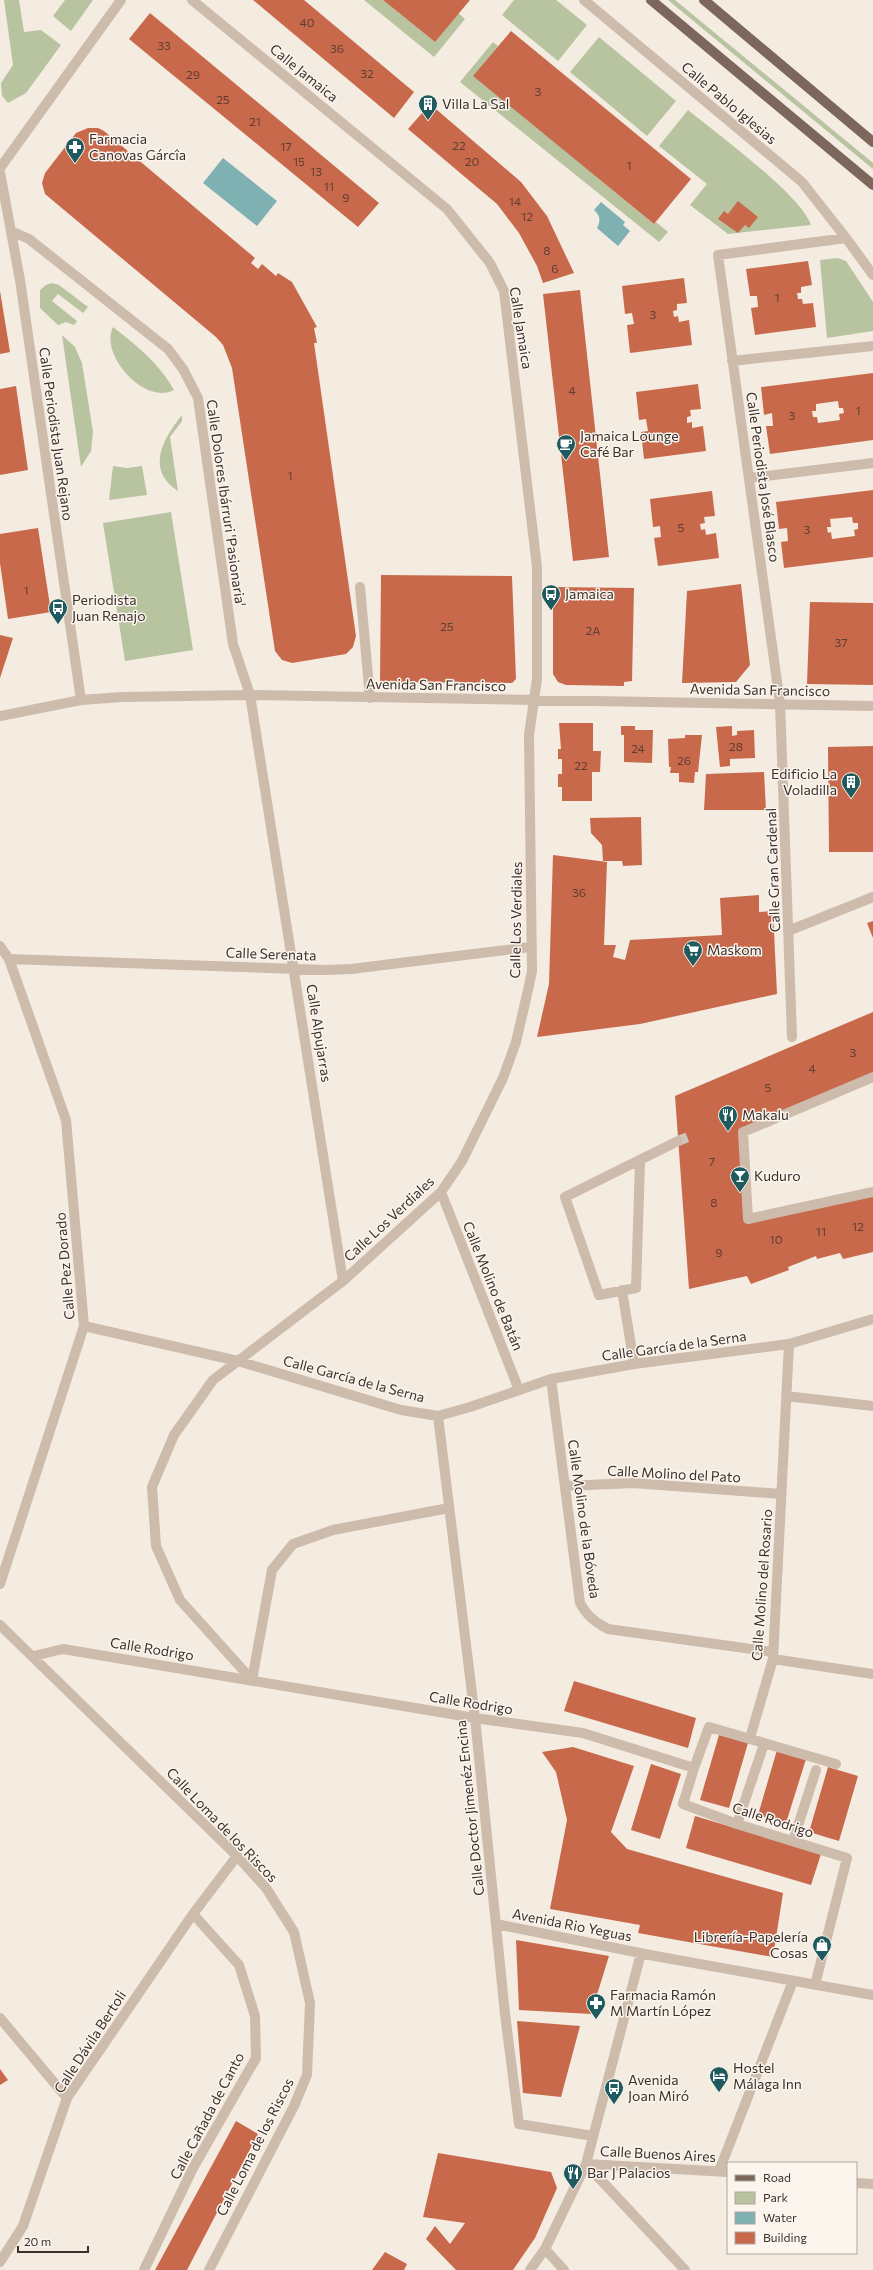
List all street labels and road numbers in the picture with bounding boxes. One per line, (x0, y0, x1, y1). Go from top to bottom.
street label: Calle Jamaica (267, 40, 342, 105)
street label: Calle Pablo Iglesias (678, 58, 780, 147)
street label: Calle Jamaica (507, 286, 536, 370)
street label: Calle Periodista Juan Rejano (36, 346, 77, 522)
street label: Calle Periodista José Blasco (743, 391, 784, 563)
street label: Calle Dolores Ibárruri 'Pasionaria' (204, 398, 249, 607)
street label: Avenida San Francisco (366, 675, 506, 694)
street label: Avenida San Francisco (690, 680, 830, 699)
street label: Calle Gran Cardenal (762, 808, 783, 933)
street label: Calle Los Verdiales (506, 861, 525, 979)
street label: Calle Serenata (225, 943, 317, 964)
street label: Calle Alpujarras (303, 983, 336, 1083)
street label: Calle Los Verdiales (340, 1172, 437, 1265)
street label: Calle Pez Dorado (51, 1212, 78, 1320)
street label: Calle Molino de Batán (460, 1219, 527, 1353)
street label: Calle García de la Serna (601, 1327, 747, 1364)
street label: Calle García de la Serna (282, 1351, 427, 1406)
street label: Calle Molino de la Bóveda (565, 1438, 604, 1600)
street label: Calle Molino del Pato (607, 1462, 741, 1485)
street label: Calle Molino del Rosario (748, 1508, 775, 1661)
street label: Calle Rodrigo (109, 1634, 195, 1664)
street label: Calle Rodrigo (428, 1688, 514, 1718)
street label: Calle Doctor Jimenéz Encina (452, 1719, 487, 1897)
street label: Calle Loma de los Riscos (163, 1764, 281, 1885)
street label: Calle Rodrigo (730, 1798, 816, 1841)
street label: Avenida Rio Yeguas (511, 1905, 633, 1944)
street label: Calle Dávila Bertoli (50, 1987, 129, 2096)
street label: Calle Cañada de Canto (166, 2049, 247, 2182)
street label: Calle Loma de los Riscos (212, 2075, 297, 2219)
street label: Calle Buenos Aires (600, 2142, 716, 2165)

